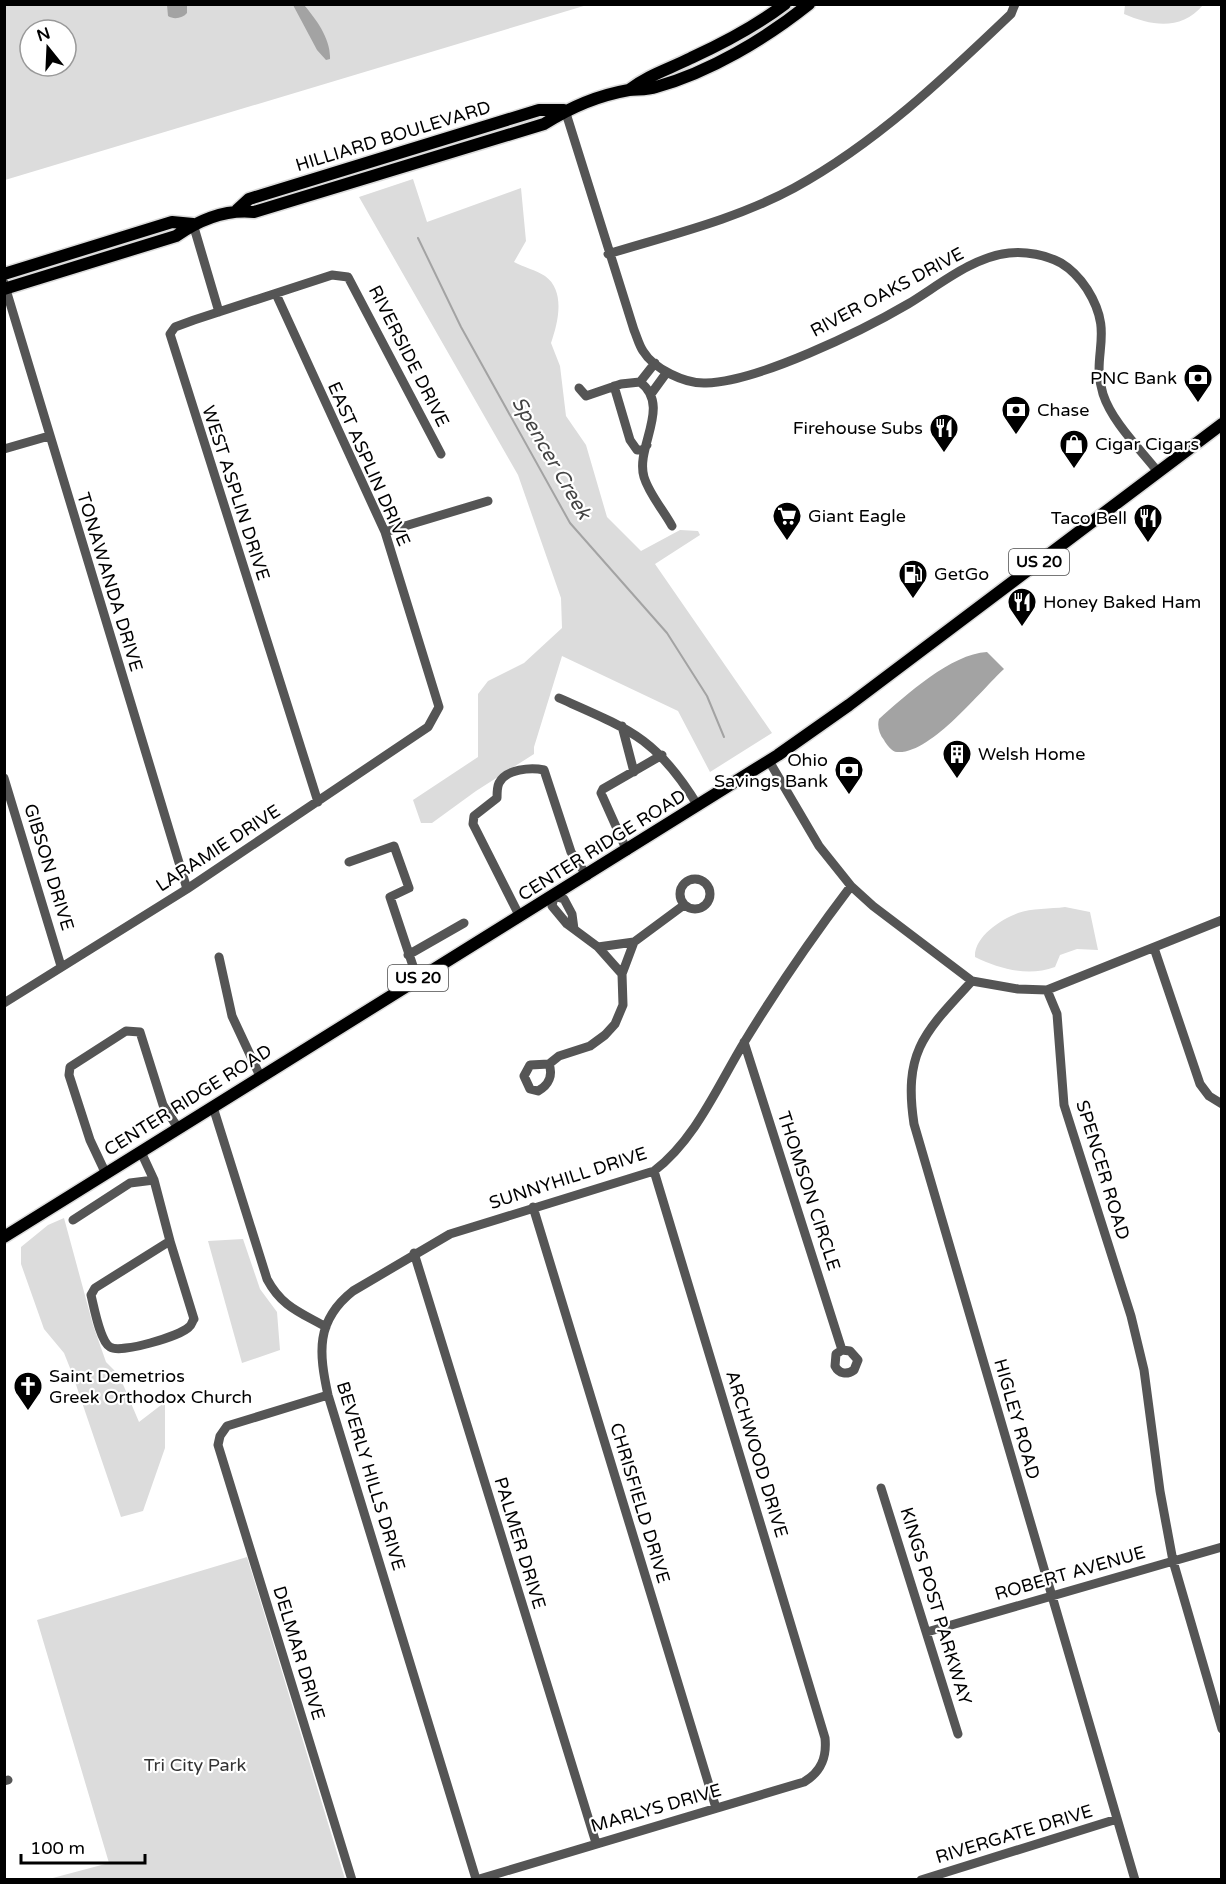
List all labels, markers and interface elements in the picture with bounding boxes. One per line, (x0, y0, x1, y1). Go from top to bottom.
north arrow (18, 18, 78, 78)
text: N (34, 23, 53, 46)
street label: HILLIARD BOULEVARD (293, 96, 493, 176)
street label: RIVER OAKS DRIVE (807, 242, 967, 342)
street label: RIVERSIDE DRIVE (364, 281, 454, 431)
bank icon: PNC Bank (1182, 362, 1214, 404)
place label: PNC Bank (1090, 367, 1177, 389)
street label: EAST ASPLIN DRIVE (323, 378, 415, 550)
water label: Spencer Creek (506, 392, 597, 525)
bank icon: Chase (1000, 394, 1032, 436)
place label: Chase (1037, 399, 1089, 421)
street label: WEST ASPLIN DRIVE (197, 403, 275, 583)
restaurant icon: Firehouse Subs (928, 412, 960, 454)
place label: Firehouse Subs (793, 417, 923, 439)
shop icon: Cigar Cigars (1058, 428, 1090, 470)
place label: Cigar Cigars (1095, 433, 1199, 455)
street label: TONAWANDA DRIVE (72, 490, 148, 674)
supermarket icon: Giant Eagle (771, 500, 803, 542)
restaurant icon: Taco Bell (1132, 502, 1164, 544)
place label: Giant Eagle (808, 505, 906, 527)
place label: Taco Bell (1051, 507, 1127, 529)
road number: US 20 (1009, 549, 1069, 575)
fuel station icon: GetGo (897, 558, 929, 600)
place label: GetGo (934, 563, 989, 585)
restaurant icon: Honey Baked Ham (1006, 586, 1038, 628)
place label: Honey Baked Ham (1043, 591, 1201, 613)
building icon: Welsh Home (941, 738, 973, 780)
place label: Welsh Home (978, 743, 1085, 765)
place label: Ohio Savings Bank (714, 749, 828, 792)
bank icon: Ohio Savings Bank (833, 754, 865, 796)
street label: CENTER RIDGE ROAD (514, 784, 690, 906)
street label: LARAMIE DRIVE (152, 800, 284, 896)
street label: GIBSON DRIVE (19, 801, 79, 933)
road number: US 20 (388, 965, 448, 991)
street label: CENTER RIDGE ROAD (100, 1039, 276, 1161)
street label: SPENCER ROAD (1071, 1098, 1135, 1242)
street label: THOMSON CIRCLE (773, 1109, 845, 1273)
street label: SUNNYHILL DRIVE (486, 1142, 650, 1214)
street label: HIGLEY ROAD (989, 1356, 1045, 1482)
place label: Saint Demetrios Greek Orthodox Church (49, 1365, 252, 1408)
street label: ARCHWOOD DRIVE (721, 1368, 793, 1540)
church icon: Saint Demetrios Greek Orthodox Church (12, 1370, 44, 1412)
street label: BEVERLY HILLS DRIVE (332, 1379, 410, 1573)
street label: CHRISFIELD DRIVE (605, 1420, 675, 1586)
street label: PALMER DRIVE (489, 1474, 551, 1612)
street label: KINGS POST PARKWAY (895, 1505, 977, 1708)
street label: ROBERT AVENUE (992, 1541, 1148, 1605)
street label: DELMAR DRIVE (268, 1583, 330, 1723)
park label: Tri City Park (144, 1754, 246, 1776)
street label: MARLYS DRIVE (588, 1779, 724, 1837)
street label: RIVERGATE DRIVE (933, 1800, 1095, 1868)
scale bar (21, 1827, 146, 1865)
text: 100 m (30, 1837, 85, 1859)

